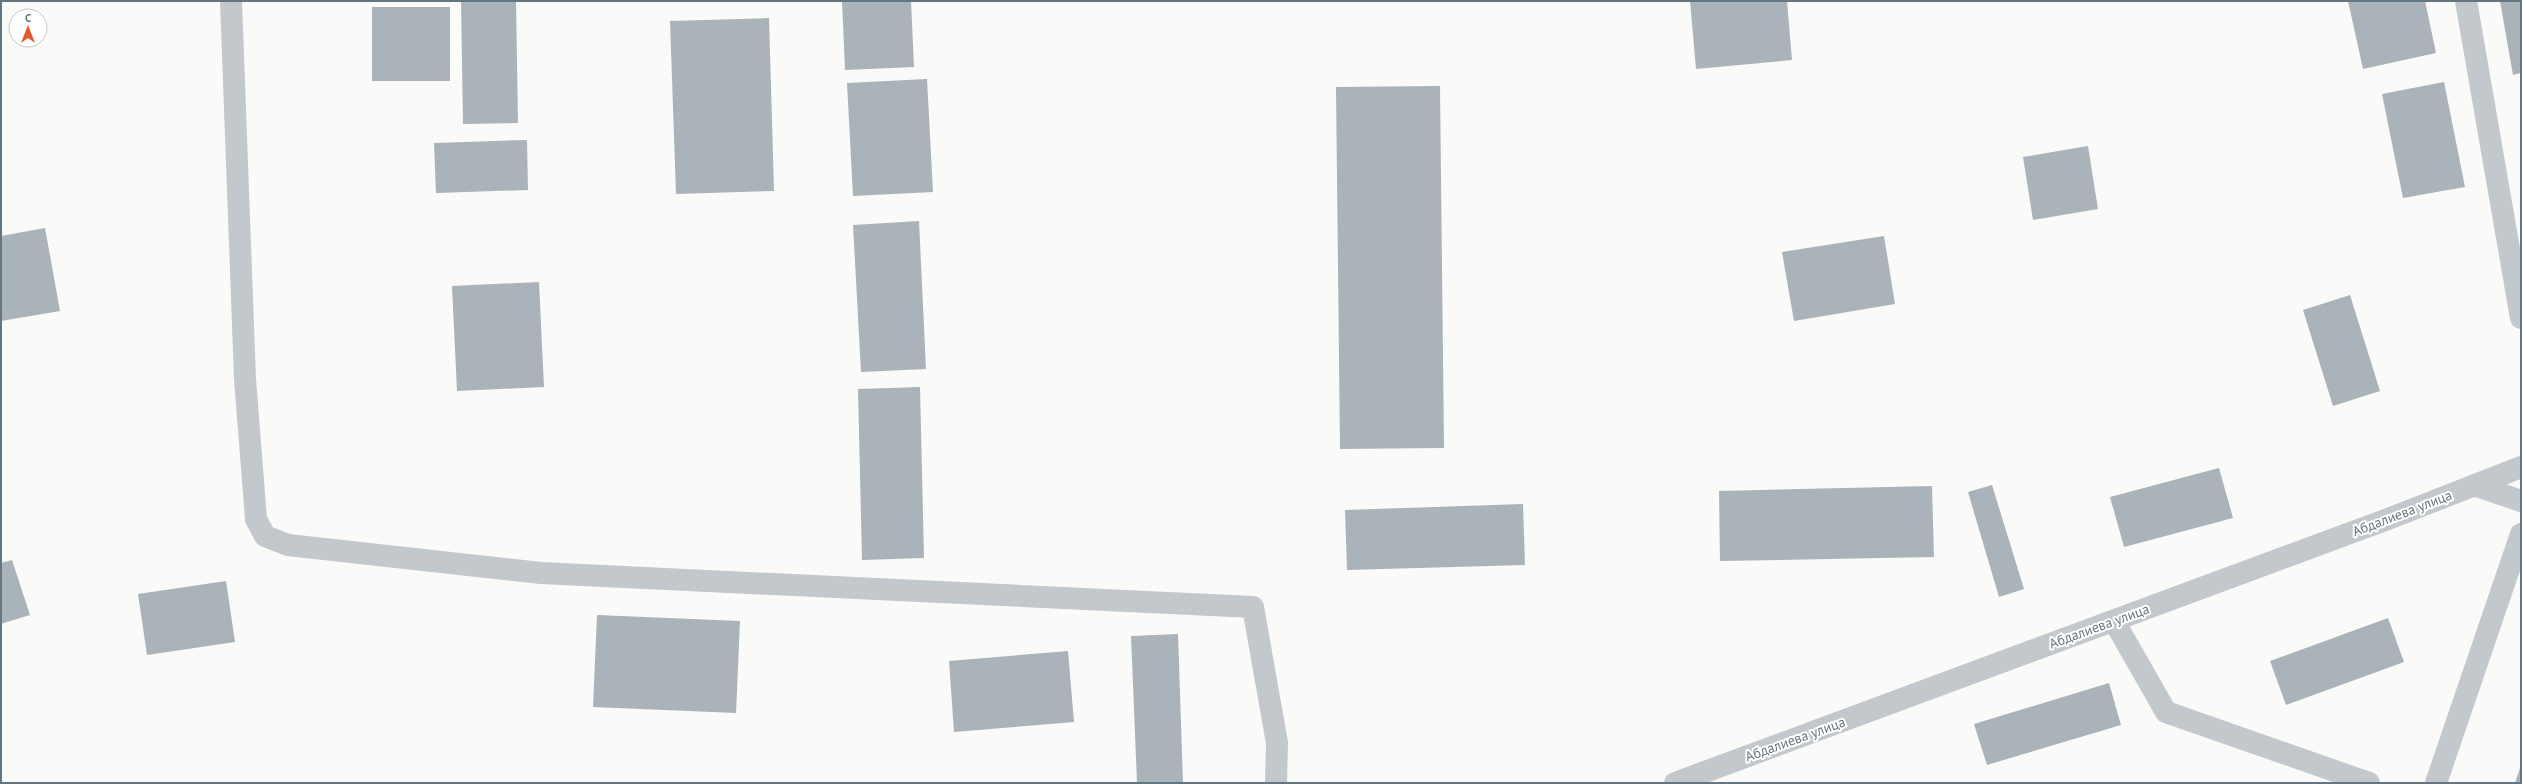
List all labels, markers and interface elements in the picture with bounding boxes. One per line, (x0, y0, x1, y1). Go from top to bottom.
north arrow (8, 8, 48, 48)
text: С (25, 11, 31, 25)
street label: Абдалиева улица (2350, 486, 2454, 540)
street label: Абдалиева улица (2046, 600, 2152, 652)
street label: Абдалиева улица (1742, 713, 1848, 765)

